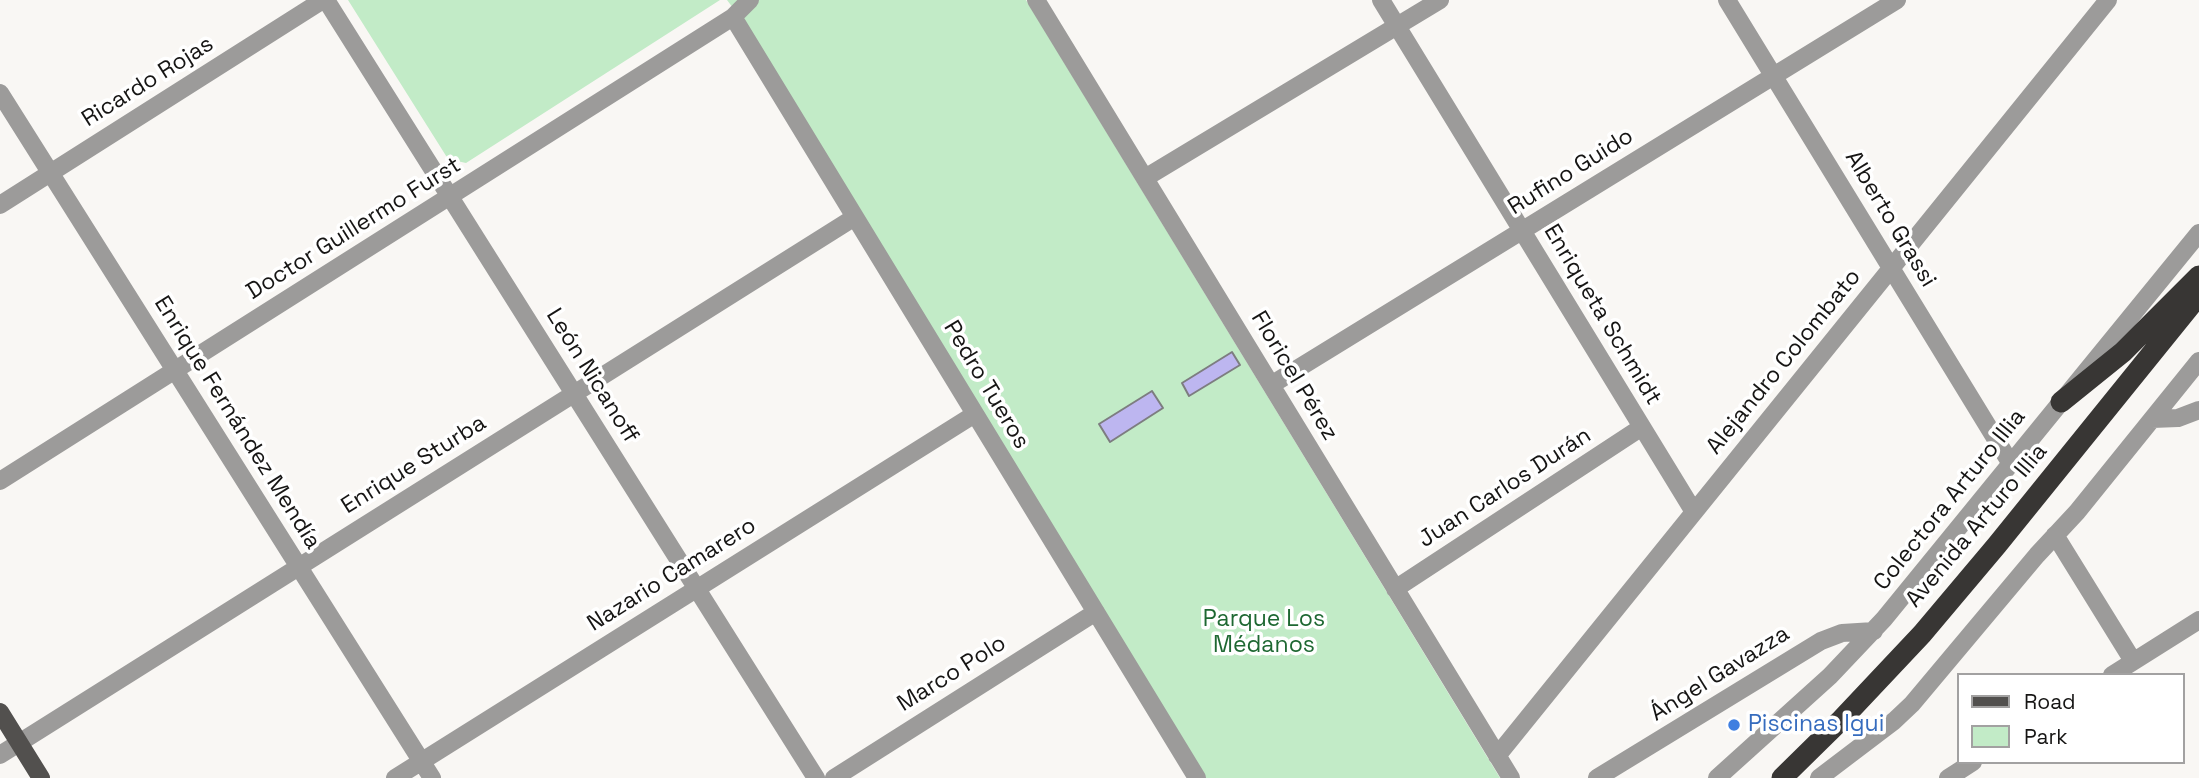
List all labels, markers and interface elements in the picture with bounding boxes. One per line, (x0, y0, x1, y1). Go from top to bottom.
street label: Ricardo Rojas (77, 31, 219, 133)
street label: Rufino Guido (1503, 123, 1639, 221)
street label: Alberto Grassi (1839, 146, 1941, 292)
street label: Doctor Guillermo Furst (242, 152, 466, 306)
street label: Enriqueta Schmidt (1537, 220, 1667, 410)
street label: Alejandro Colombato (1701, 264, 1867, 460)
street label: Enrique Fernández Mendía (148, 291, 326, 555)
street label: León Nicanoff (540, 304, 644, 448)
street label: Floricel Pérez (1245, 306, 1343, 446)
street label: Pedro Tueros (937, 316, 1035, 454)
street label: Colectora Arturo Illia (1868, 404, 2032, 596)
street label: Enrique Sturba (337, 410, 491, 520)
street label: Juan Carlos Durán (1414, 422, 1596, 554)
street label: Avenida Arturo Illia (1900, 439, 2054, 613)
street label: Nazario Camarero (583, 512, 761, 638)
park label: Parque Los Médanos (1203, 606, 1325, 660)
street label: Ángel Gavazza (1645, 620, 1795, 728)
street label: Marco Polo (893, 630, 1011, 718)
legend (1958, 673, 2185, 764)
text: Road (2024, 688, 2076, 715)
place label: Piscinas Igui (1748, 711, 1884, 739)
marker: Piscinas Igui (1726, 717, 1742, 733)
text: Park (2024, 723, 2068, 750)

